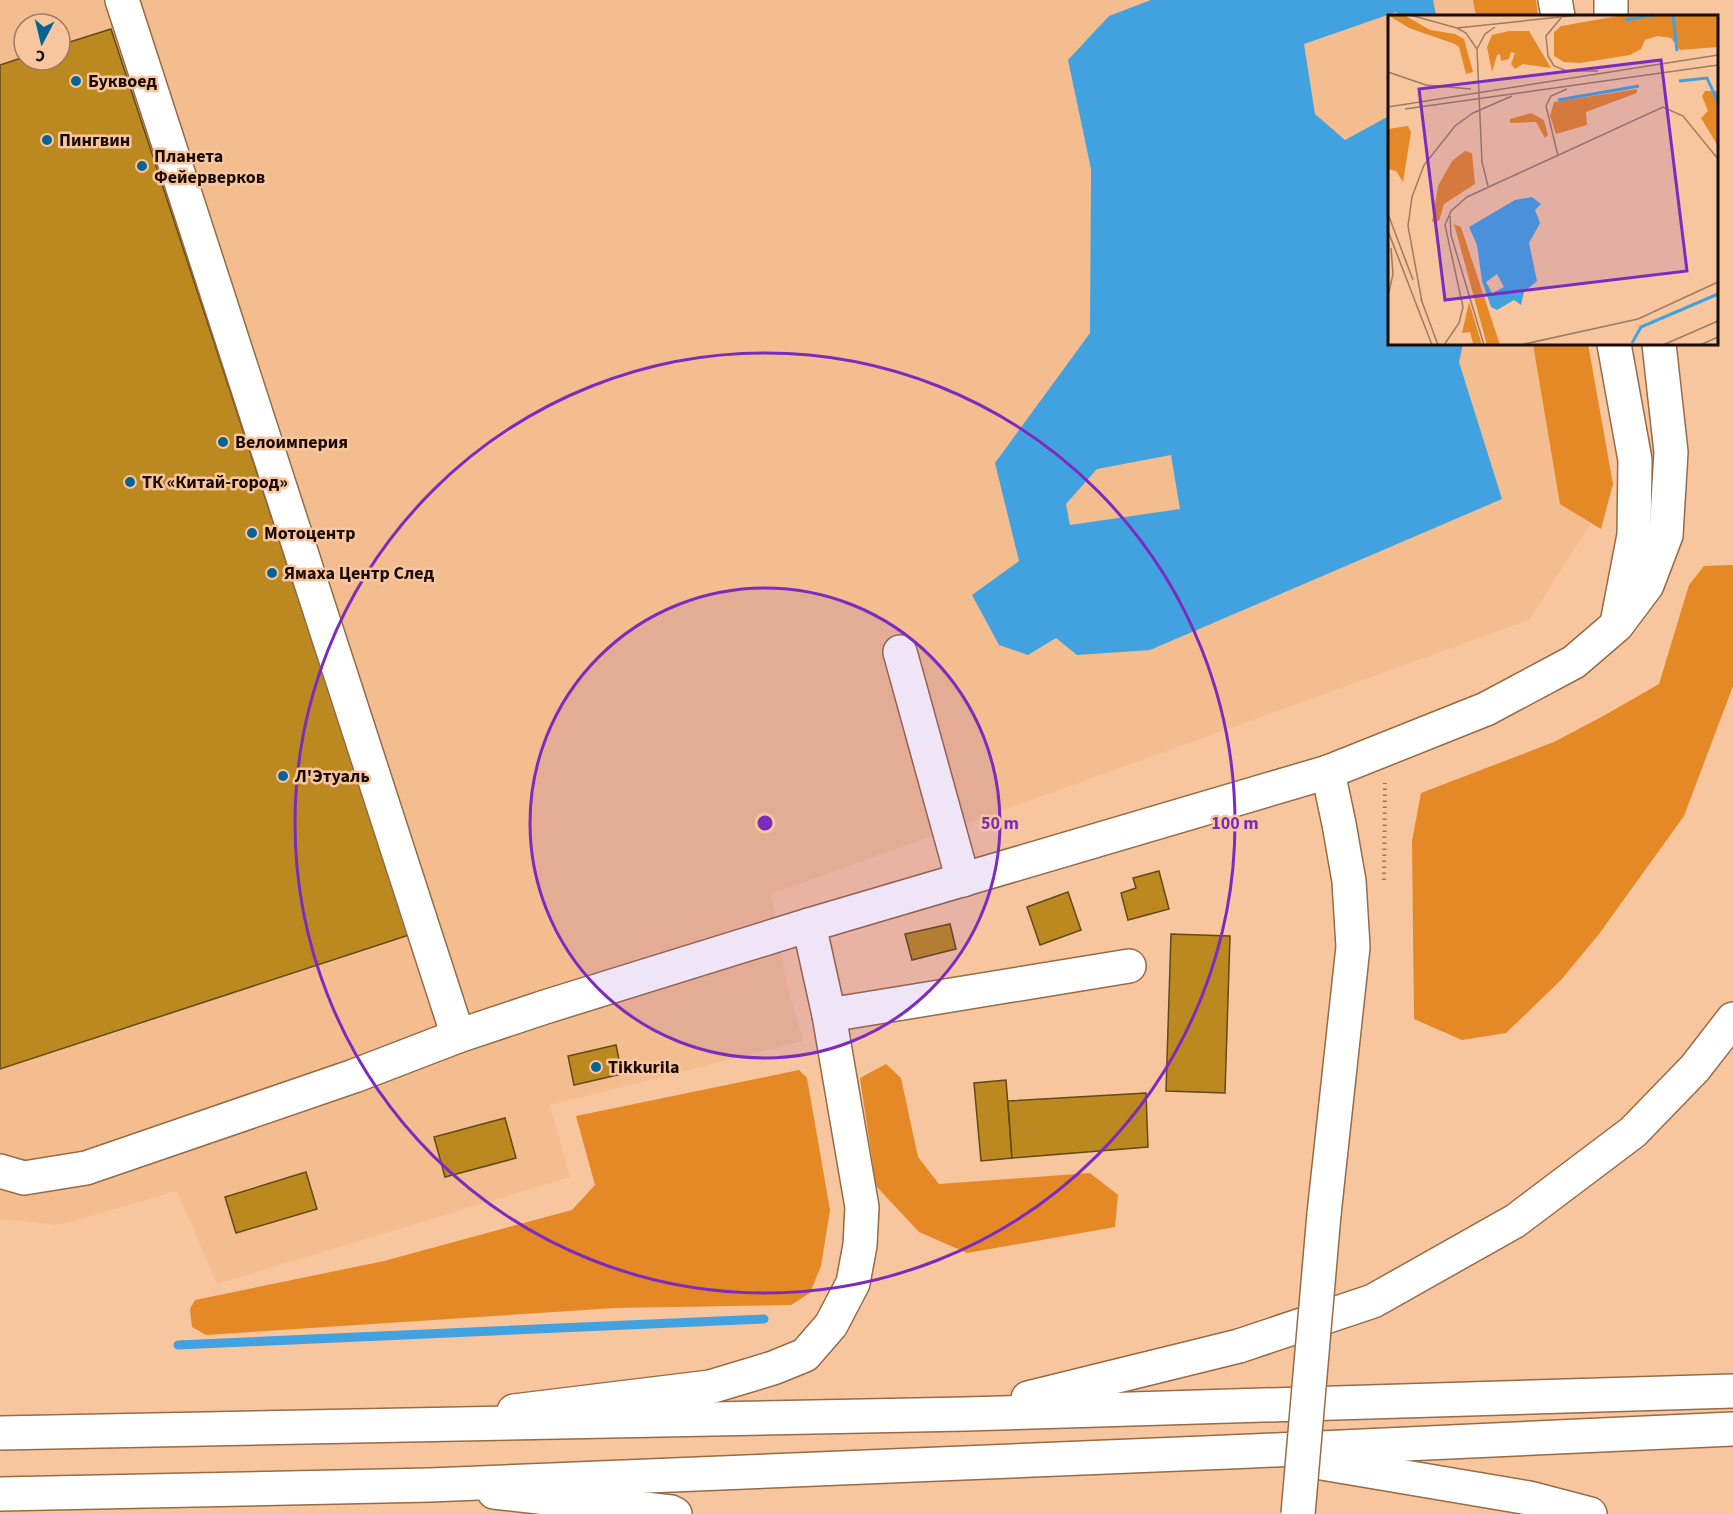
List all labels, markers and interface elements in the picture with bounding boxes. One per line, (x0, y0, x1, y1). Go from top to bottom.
north arrow (12, 12, 72, 72)
inset map (1388, 15, 1718, 345)
text: С (34, 44, 46, 67)
place label: Буквоед (88, 69, 158, 94)
marker: Буквоед (69, 74, 83, 88)
place label: Пингвин (59, 128, 130, 153)
marker: Пингвин (40, 133, 54, 147)
place label: Планета Фейерверков (154, 144, 265, 190)
marker: Планета Фейерверков (135, 159, 149, 173)
place label: Велоимперия (235, 430, 348, 455)
marker: Велоимперия (216, 435, 230, 449)
place label: ТК «Китай-город» (142, 470, 288, 495)
marker: ТК «Китай-город» (123, 475, 137, 489)
place label: Мотоцентр (264, 521, 355, 546)
marker: Мотоцентр (245, 526, 259, 540)
place label: Ямаха Центр След (284, 561, 435, 586)
marker: Ямаха Центр След (265, 566, 279, 580)
place label: Л'Этуаль (294, 764, 370, 789)
marker: Л'Этуаль (276, 769, 290, 783)
text: 50 m (981, 811, 1019, 836)
text: 100 m (1211, 811, 1259, 836)
centre of rings (755, 813, 775, 833)
place label: Tikkurila (608, 1055, 679, 1080)
marker: Tikkurila (589, 1060, 603, 1074)

